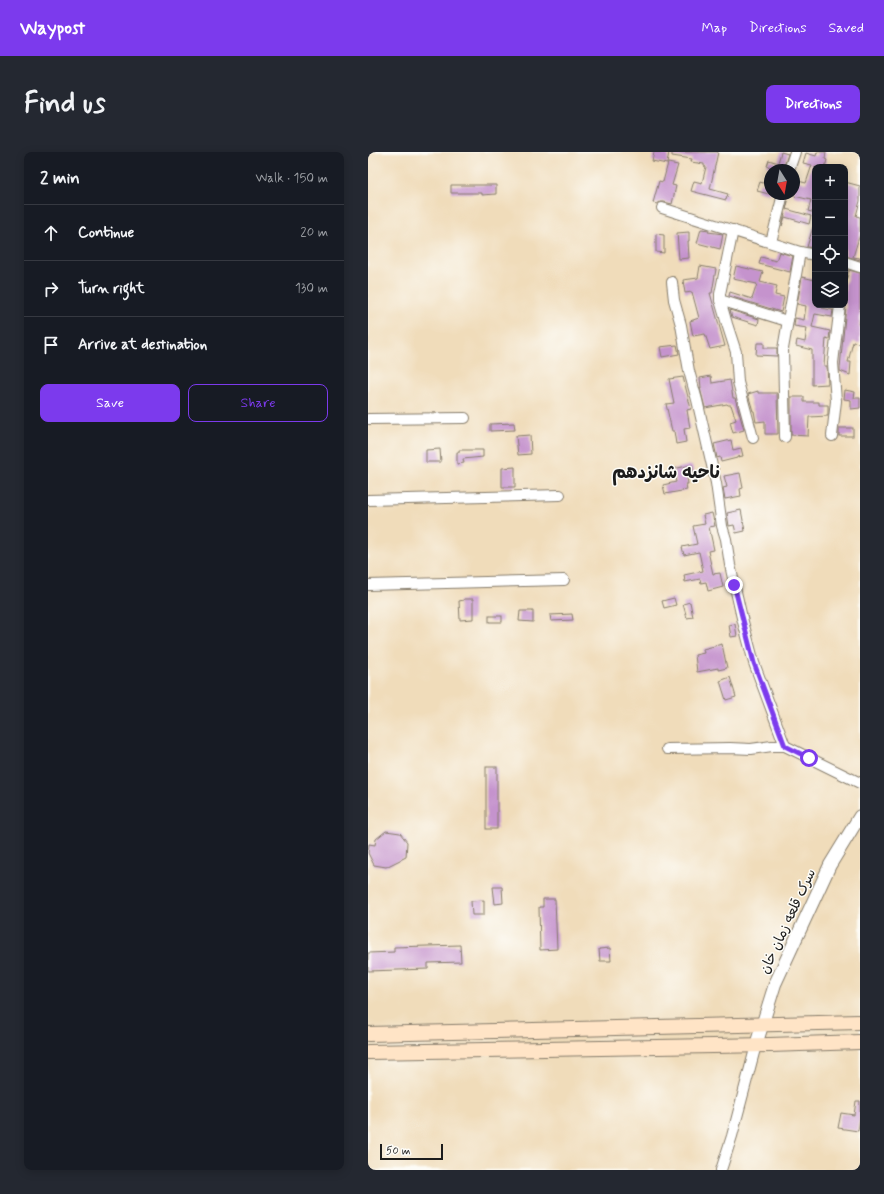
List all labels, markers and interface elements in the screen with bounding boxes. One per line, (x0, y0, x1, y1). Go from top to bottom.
text: Waypost (20, 16, 85, 41)
text: Map (701, 19, 727, 37)
text: Directions (749, 19, 807, 37)
text: Saved (829, 19, 864, 37)
button: Directions (766, 85, 860, 123)
text: Find us (24, 86, 105, 123)
north arrow (764, 164, 800, 200)
map controls (812, 164, 848, 308)
button: + (812, 164, 848, 200)
text: 2 min (40, 167, 80, 189)
text: Walk · 150 m (255, 170, 328, 187)
button: − (812, 200, 848, 236)
icon: ahead (40, 222, 62, 244)
text: Continue (78, 223, 134, 243)
text: 20 m (300, 224, 328, 241)
button: locate (812, 236, 848, 272)
button: layers (812, 272, 848, 308)
icon: right (40, 278, 62, 300)
text: Turn right (78, 279, 145, 299)
text: 130 m (295, 280, 328, 297)
icon: arrive (40, 334, 62, 356)
text: Arrive at destination (78, 335, 207, 355)
button: Save (40, 384, 180, 422)
button: Share (188, 384, 328, 422)
district label: ناحیه شانزدهم (612, 461, 720, 486)
route end (725, 576, 743, 594)
route start (800, 749, 818, 767)
street label: سرک قلعه زمان خان (756, 866, 820, 977)
scale bar (380, 1142, 443, 1161)
text: 50 m (386, 1144, 411, 1158)

